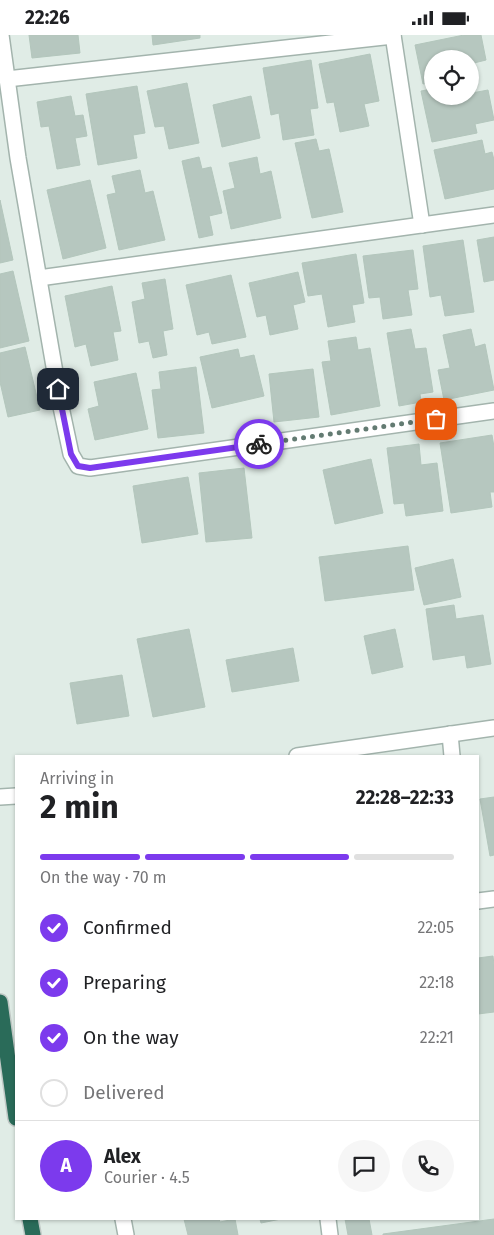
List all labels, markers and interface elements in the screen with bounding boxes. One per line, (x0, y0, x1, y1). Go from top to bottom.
text: 22:26 (25, 6, 70, 29)
map controls (424, 50, 479, 105)
button: locate (424, 50, 479, 105)
pin (37, 368, 79, 410)
icon: home (44, 375, 72, 403)
pin (415, 398, 457, 440)
icon: bag (422, 405, 450, 433)
courier (234, 419, 284, 469)
icon: bike (245, 430, 273, 458)
text: Arriving in (40, 769, 114, 788)
text: 22:28–22:33 (356, 786, 454, 809)
text: 2 min (40, 788, 119, 826)
text: On the way · 70 m (40, 868, 167, 887)
icon: check (40, 914, 68, 942)
text: Confirmed (83, 916, 172, 939)
text: 22:05 (417, 918, 454, 937)
icon: check (40, 969, 68, 997)
text: Preparing (83, 971, 166, 994)
text: 22:18 (419, 973, 454, 992)
icon: check (40, 1024, 68, 1052)
text: On the way (83, 1026, 179, 1049)
text: 22:21 (420, 1028, 454, 1047)
text: Delivered (83, 1081, 165, 1104)
button: chat (338, 1140, 390, 1192)
button: phone (402, 1140, 454, 1192)
text: Alex (104, 1145, 141, 1168)
text: A (60, 1154, 72, 1177)
text: Courier · 4.5 (104, 1168, 190, 1187)

